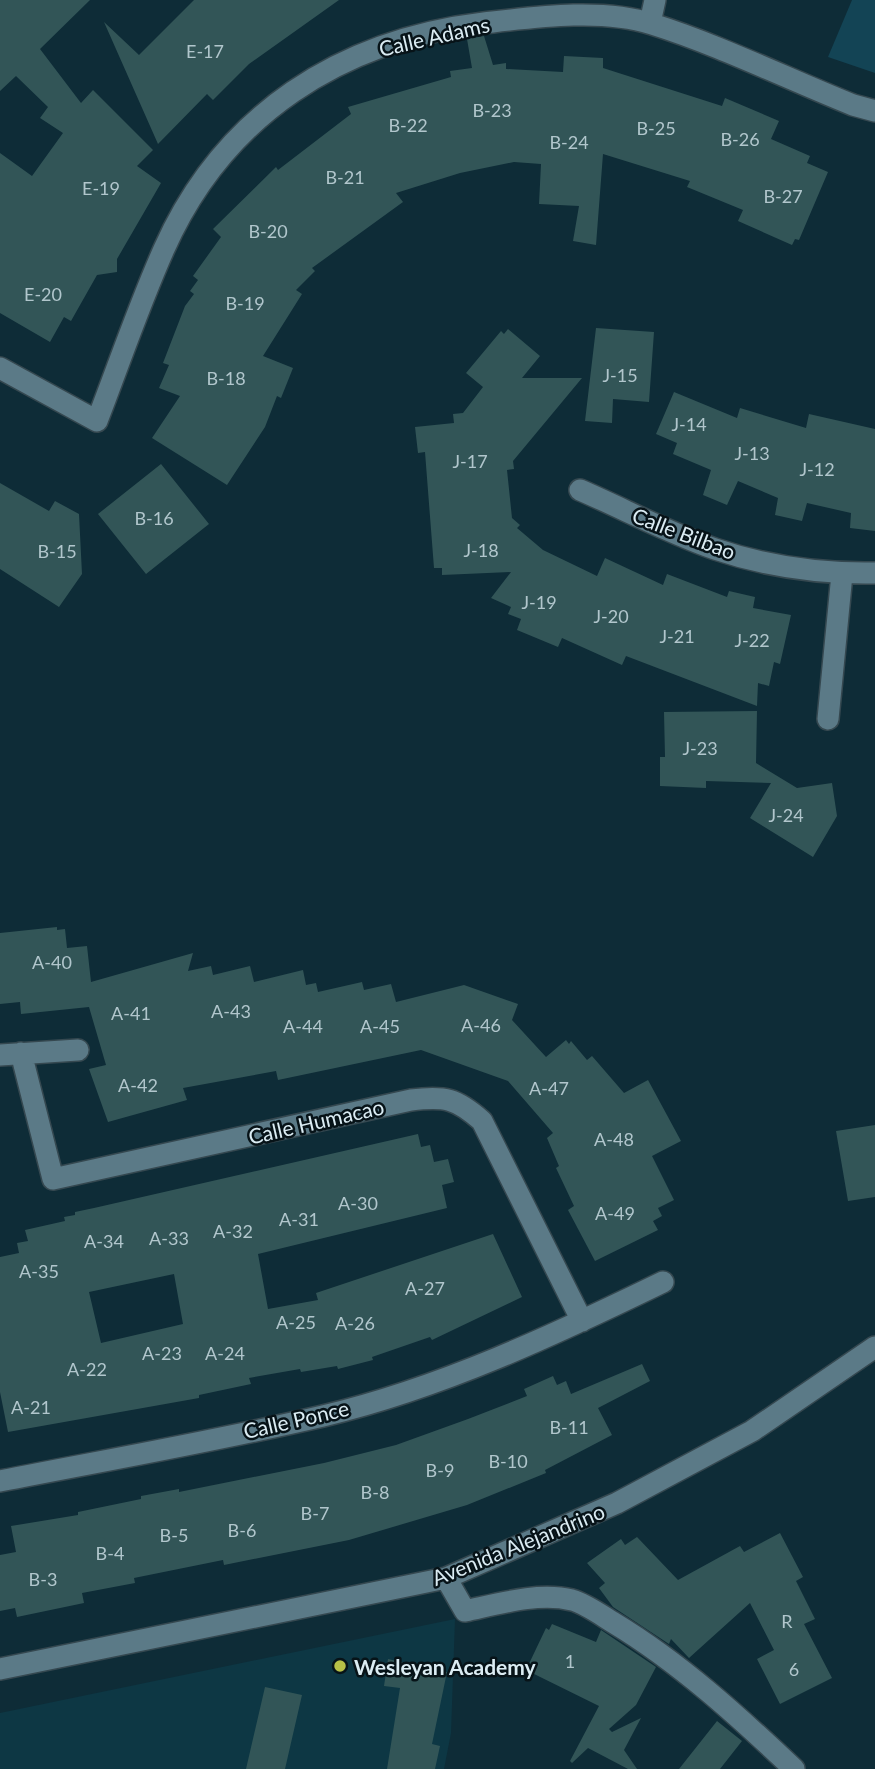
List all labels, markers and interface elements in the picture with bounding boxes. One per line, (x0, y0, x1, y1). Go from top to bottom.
street label: Calle Adams (376, 11, 492, 61)
house number: E-17 (186, 40, 224, 62)
house number: B-23 (472, 99, 512, 121)
house number: B-22 (388, 114, 428, 136)
house number: B-25 (636, 117, 676, 139)
house number: B-26 (720, 128, 760, 150)
house number: B-24 (549, 131, 589, 153)
house number: B-21 (325, 166, 365, 188)
house number: E-19 (82, 177, 120, 199)
house number: B-27 (763, 185, 803, 207)
house number: B-20 (248, 220, 288, 242)
house number: E-20 (24, 283, 62, 305)
house number: B-19 (225, 292, 265, 314)
house number: J-15 (602, 364, 638, 386)
house number: B-18 (206, 367, 246, 389)
house number: J-14 (671, 413, 707, 435)
house number: J-13 (734, 442, 770, 464)
house number: J-17 (452, 450, 488, 472)
house number: J-12 (799, 458, 835, 480)
street label: Calle Bilbao (629, 502, 739, 564)
house number: B-16 (134, 507, 174, 529)
house number: J-18 (463, 539, 499, 561)
house number: B-15 (37, 540, 77, 562)
house number: J-19 (521, 591, 557, 613)
house number: J-20 (593, 605, 629, 627)
house number: J-21 (659, 625, 695, 647)
house number: J-22 (734, 629, 770, 651)
house number: J-23 (682, 737, 718, 759)
house number: J-24 (768, 804, 804, 826)
house number: A-40 (32, 951, 72, 973)
house number: A-43 (211, 1000, 251, 1022)
house number: A-41 (111, 1002, 151, 1024)
house number: A-46 (461, 1014, 501, 1036)
house number: A-44 (283, 1015, 323, 1037)
house number: A-45 (360, 1015, 400, 1037)
house number: A-42 (118, 1074, 158, 1096)
house number: A-47 (529, 1077, 569, 1099)
street label: Calle Humacao (246, 1093, 386, 1149)
house number: A-48 (594, 1128, 634, 1150)
house number: A-30 (338, 1192, 378, 1214)
house number: A-49 (595, 1202, 635, 1224)
house number: A-31 (279, 1208, 319, 1230)
house number: A-32 (213, 1220, 253, 1242)
house number: A-33 (149, 1227, 189, 1249)
house number: A-34 (84, 1230, 124, 1252)
house number: A-35 (19, 1260, 59, 1282)
house number: A-27 (405, 1277, 445, 1299)
house number: A-25 (276, 1311, 316, 1333)
house number: A-26 (335, 1312, 375, 1334)
house number: A-23 (142, 1342, 182, 1364)
house number: A-24 (205, 1342, 245, 1364)
house number: A-22 (67, 1358, 107, 1380)
street label: Calle Ponce (241, 1395, 351, 1443)
house number: A-21 (11, 1396, 51, 1418)
house number: B-11 (549, 1416, 589, 1438)
house number: B-10 (488, 1450, 528, 1472)
house number: B-9 (426, 1459, 454, 1481)
house number: B-8 (361, 1481, 389, 1503)
street label: Avenida Alejandrino (428, 1498, 608, 1590)
house number: B-7 (301, 1502, 329, 1524)
house number: B-6 (228, 1519, 256, 1541)
house number: B-5 (160, 1524, 188, 1546)
house number: B-4 (96, 1542, 124, 1564)
house number: B-3 (29, 1568, 57, 1590)
house number: R (781, 1610, 793, 1632)
house number: 1 (565, 1650, 575, 1672)
place label: Wesleyan Academy (354, 1654, 537, 1679)
marker: Wesleyan Academy (332, 1658, 348, 1674)
house number: 6 (789, 1658, 799, 1680)

